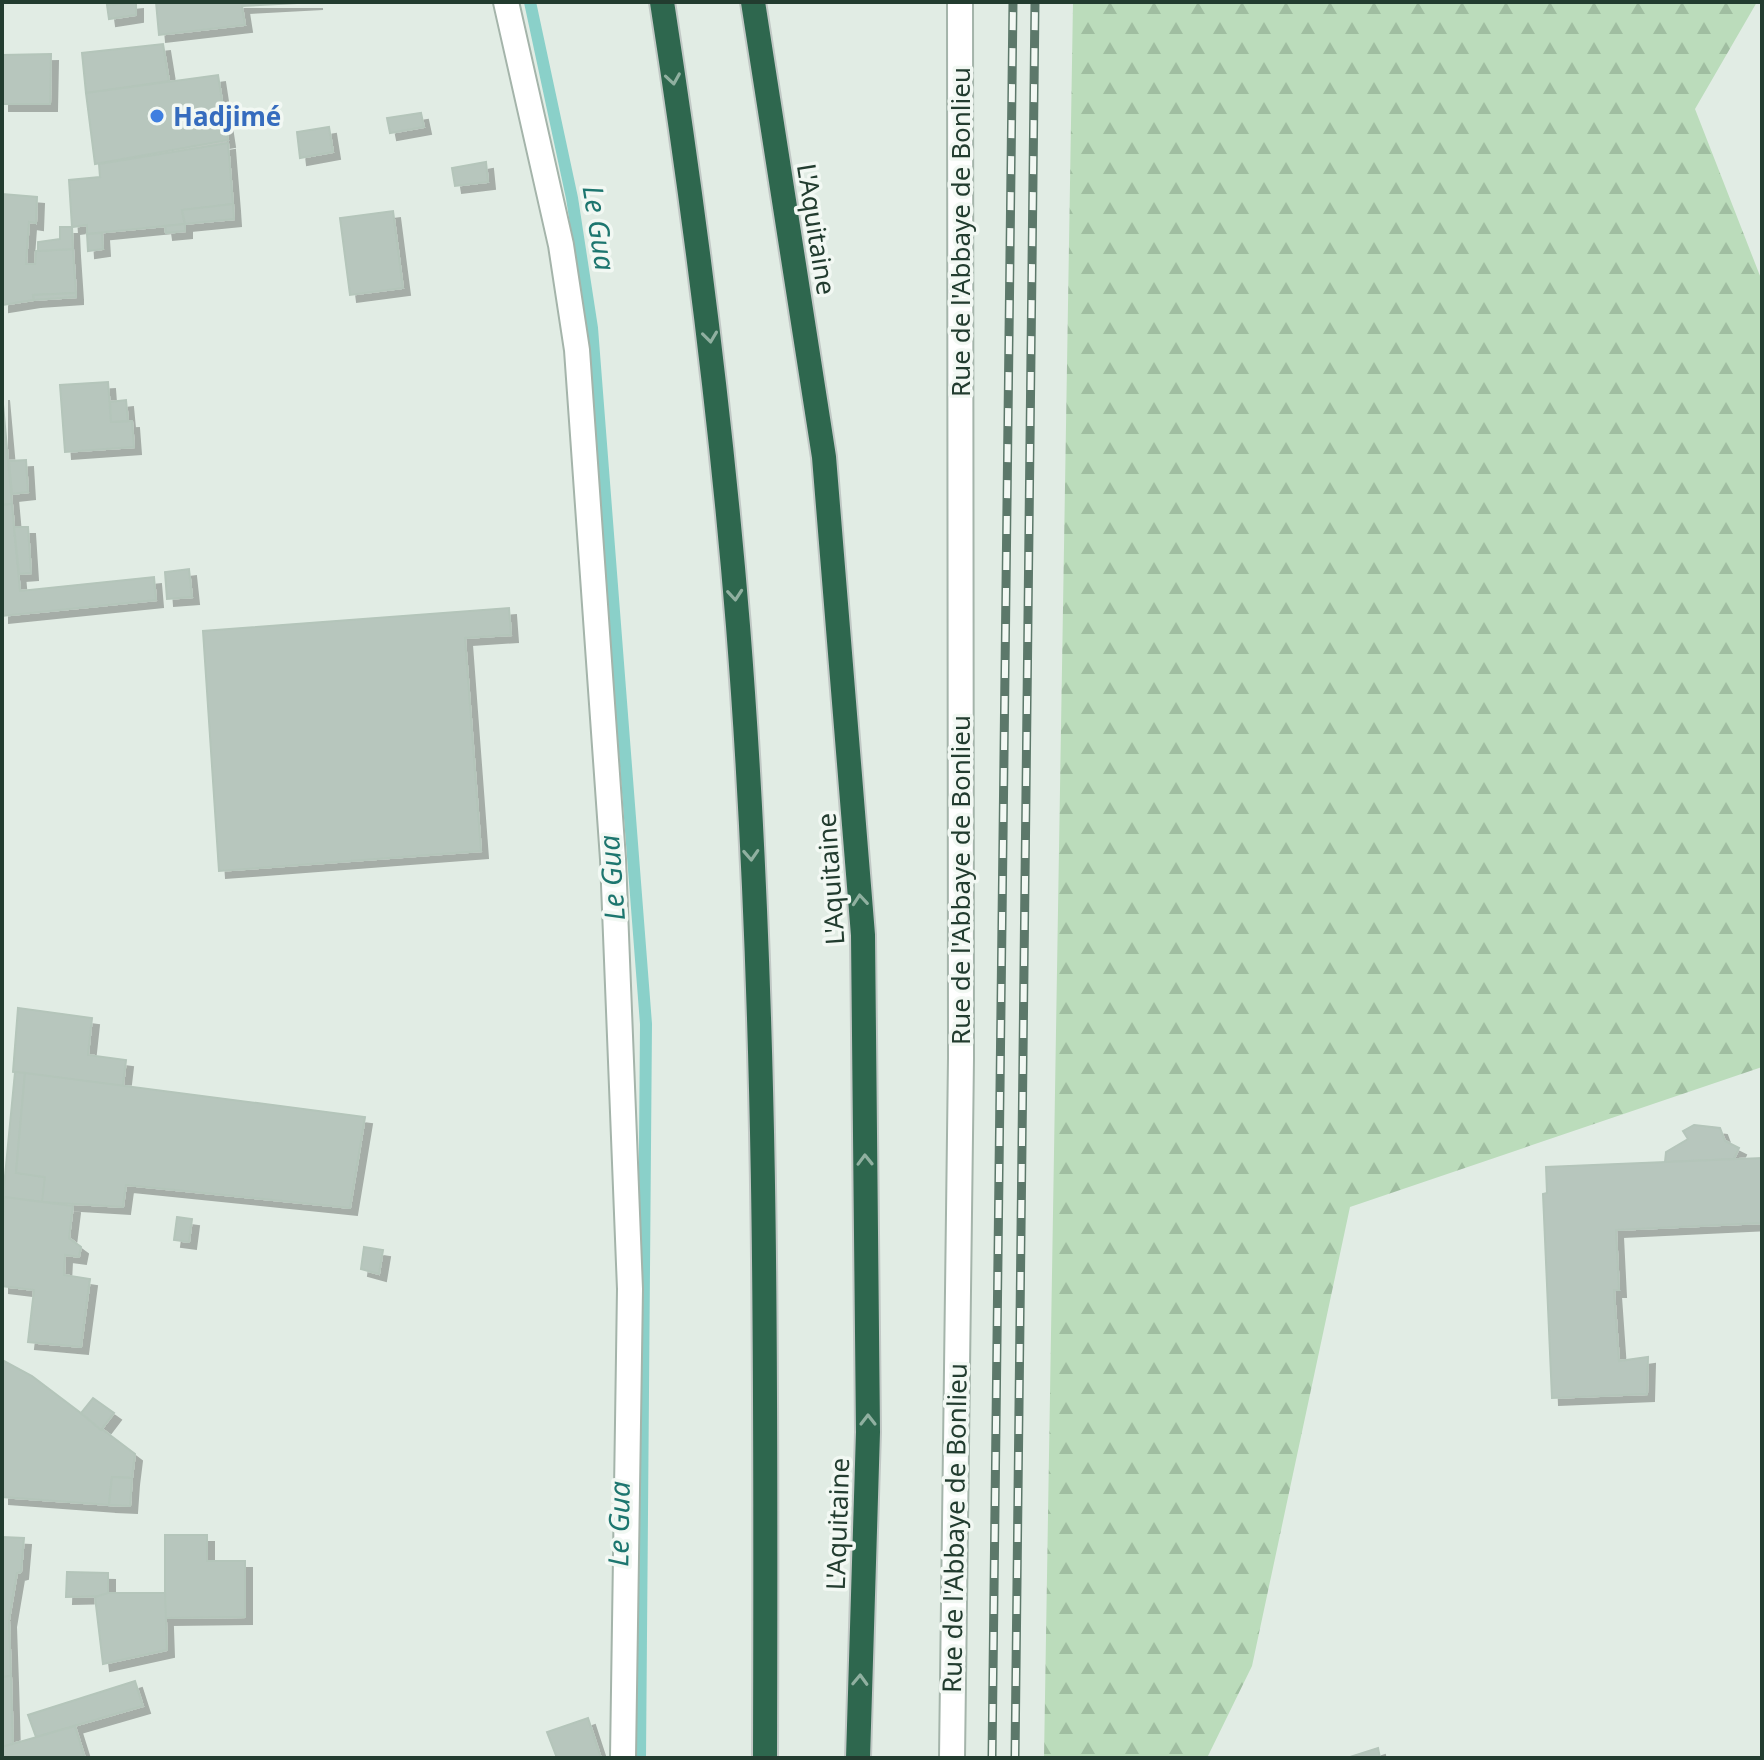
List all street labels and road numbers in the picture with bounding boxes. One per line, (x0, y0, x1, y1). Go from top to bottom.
street label: Rue de l'Abbaye de Bonlieu (942, 67, 978, 397)
street label: L'Aquitaine (789, 161, 845, 297)
street label: Rue de l'Abbaye de Bonlieu (942, 715, 978, 1045)
street label: L'Aquitaine (807, 812, 853, 946)
street label: Rue de l'Abbaye de Bonlieu (933, 1363, 975, 1693)
street label: L'Aquitaine (817, 1457, 857, 1591)

